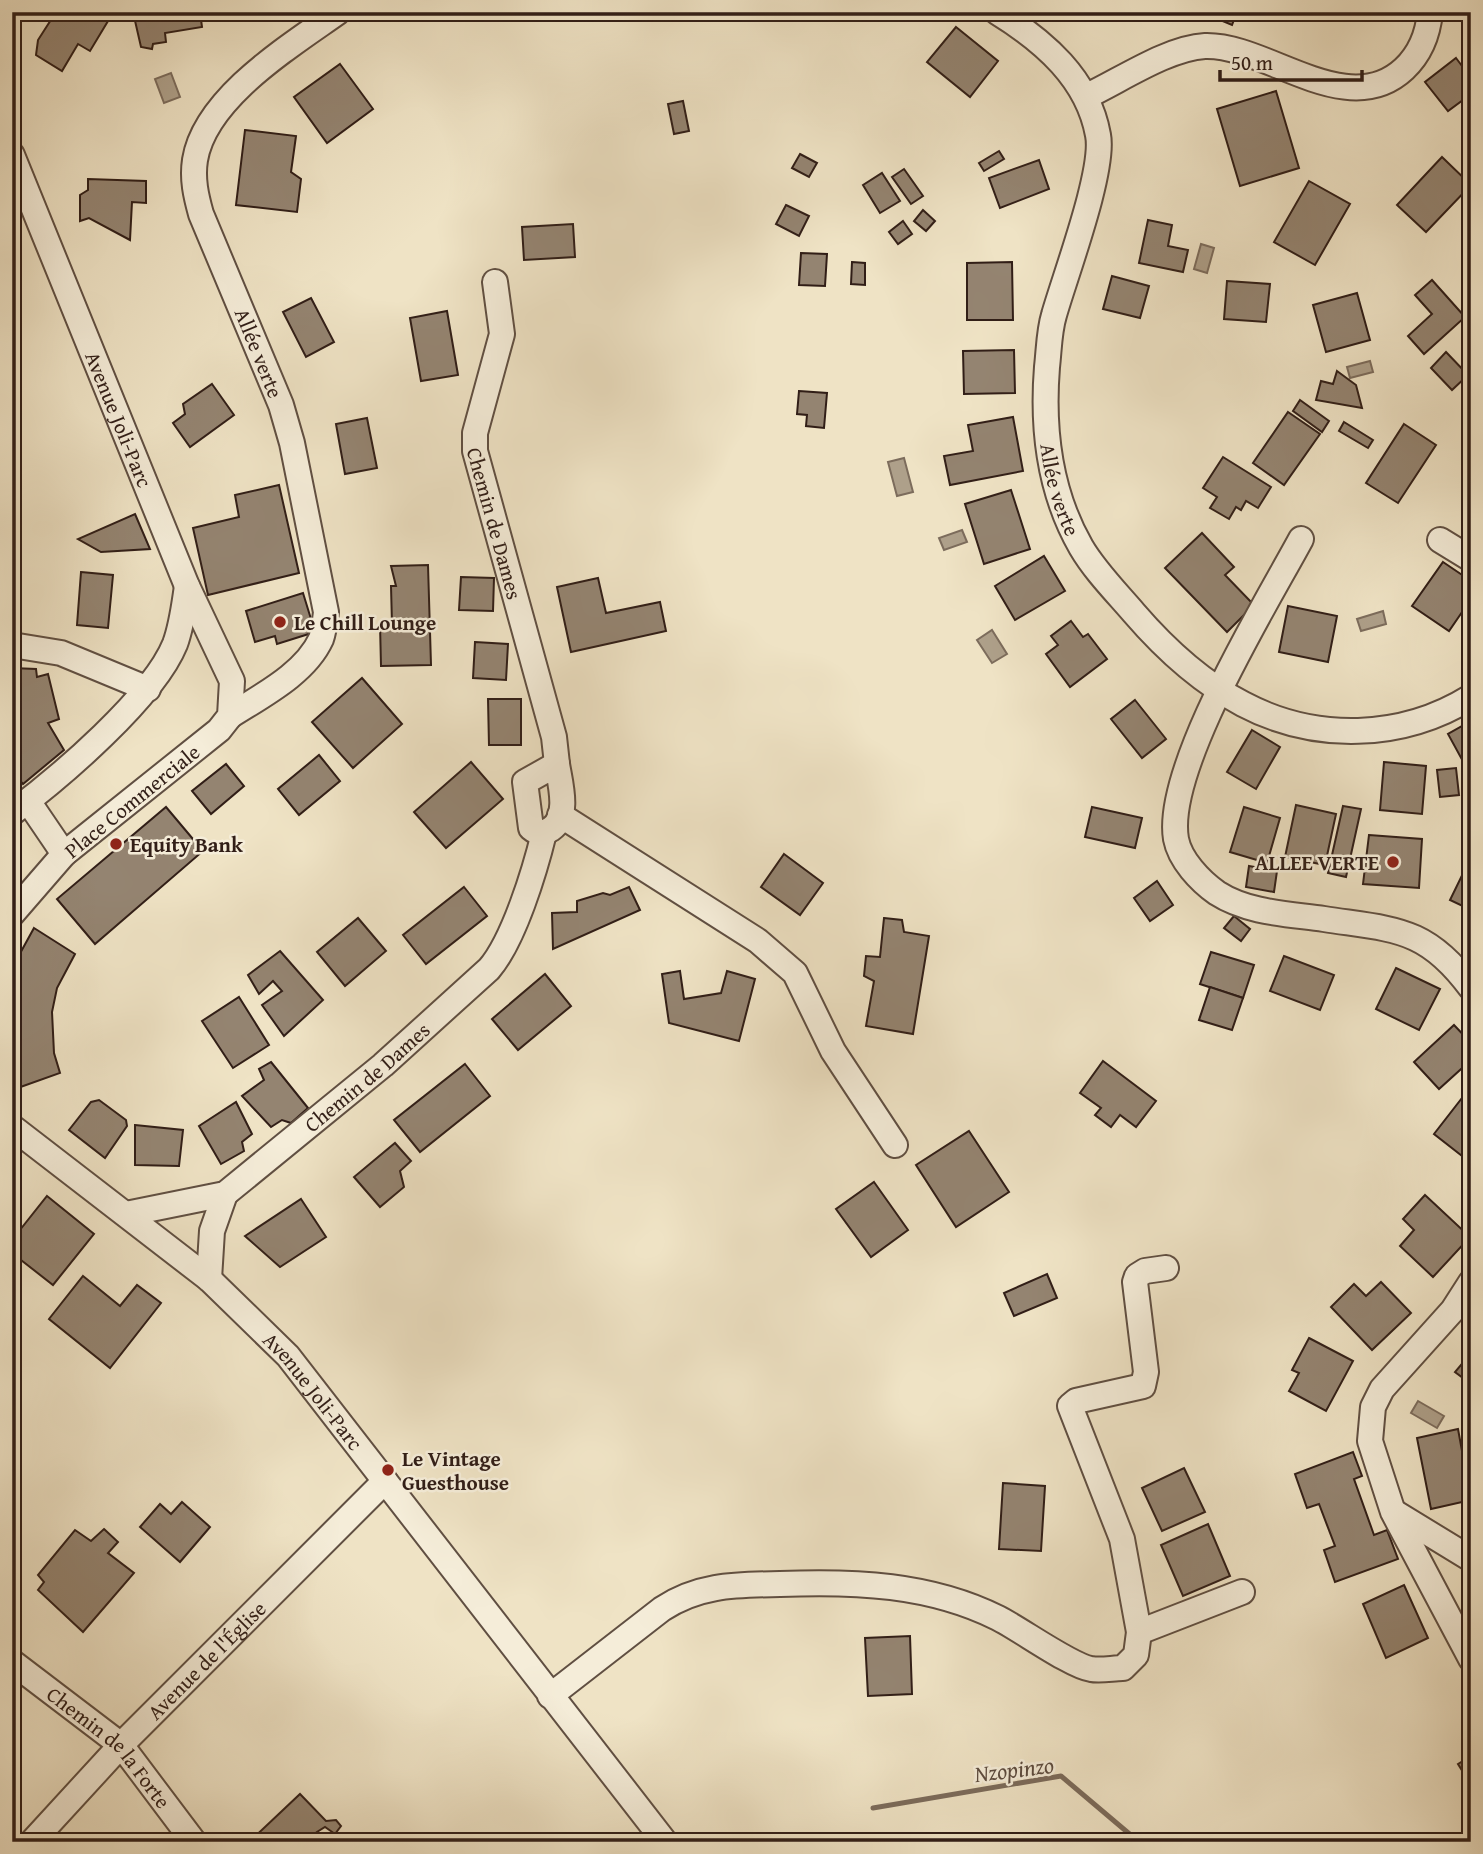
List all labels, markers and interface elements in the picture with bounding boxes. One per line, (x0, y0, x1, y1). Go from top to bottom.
scale bar (1220, 38, 1362, 82)
text: 50 m (1231, 47, 1273, 78)
street label: Allée verte (227, 303, 291, 403)
street label: Avenue Joli-Parc (78, 346, 161, 492)
street label: Allée verte (1033, 441, 1088, 541)
street label: Chemin de Dames (459, 444, 531, 603)
place label: Le Chill Lounge (294, 607, 436, 638)
marker: Le Chill Lounge (272, 614, 288, 630)
street label: Place Commerciale (58, 737, 207, 865)
place label: Equity Bank (130, 829, 244, 860)
marker: Equity Bank (108, 836, 124, 852)
place label: ALLEE VERTE (1255, 847, 1379, 878)
marker: ALLEE VERTE (1385, 854, 1401, 870)
street label: Chemin de Dames (297, 1014, 437, 1139)
street label: Avenue Joli-Parc (256, 1324, 371, 1456)
place label: Le Vintage Guesthouse (402, 1443, 509, 1498)
marker: Le Vintage Guesthouse (380, 1462, 396, 1478)
street label: Avenue de l'Église (140, 1593, 273, 1726)
street label: Chemin de la Forte (40, 1678, 179, 1815)
water label: Nzopinzo (971, 1748, 1056, 1790)

